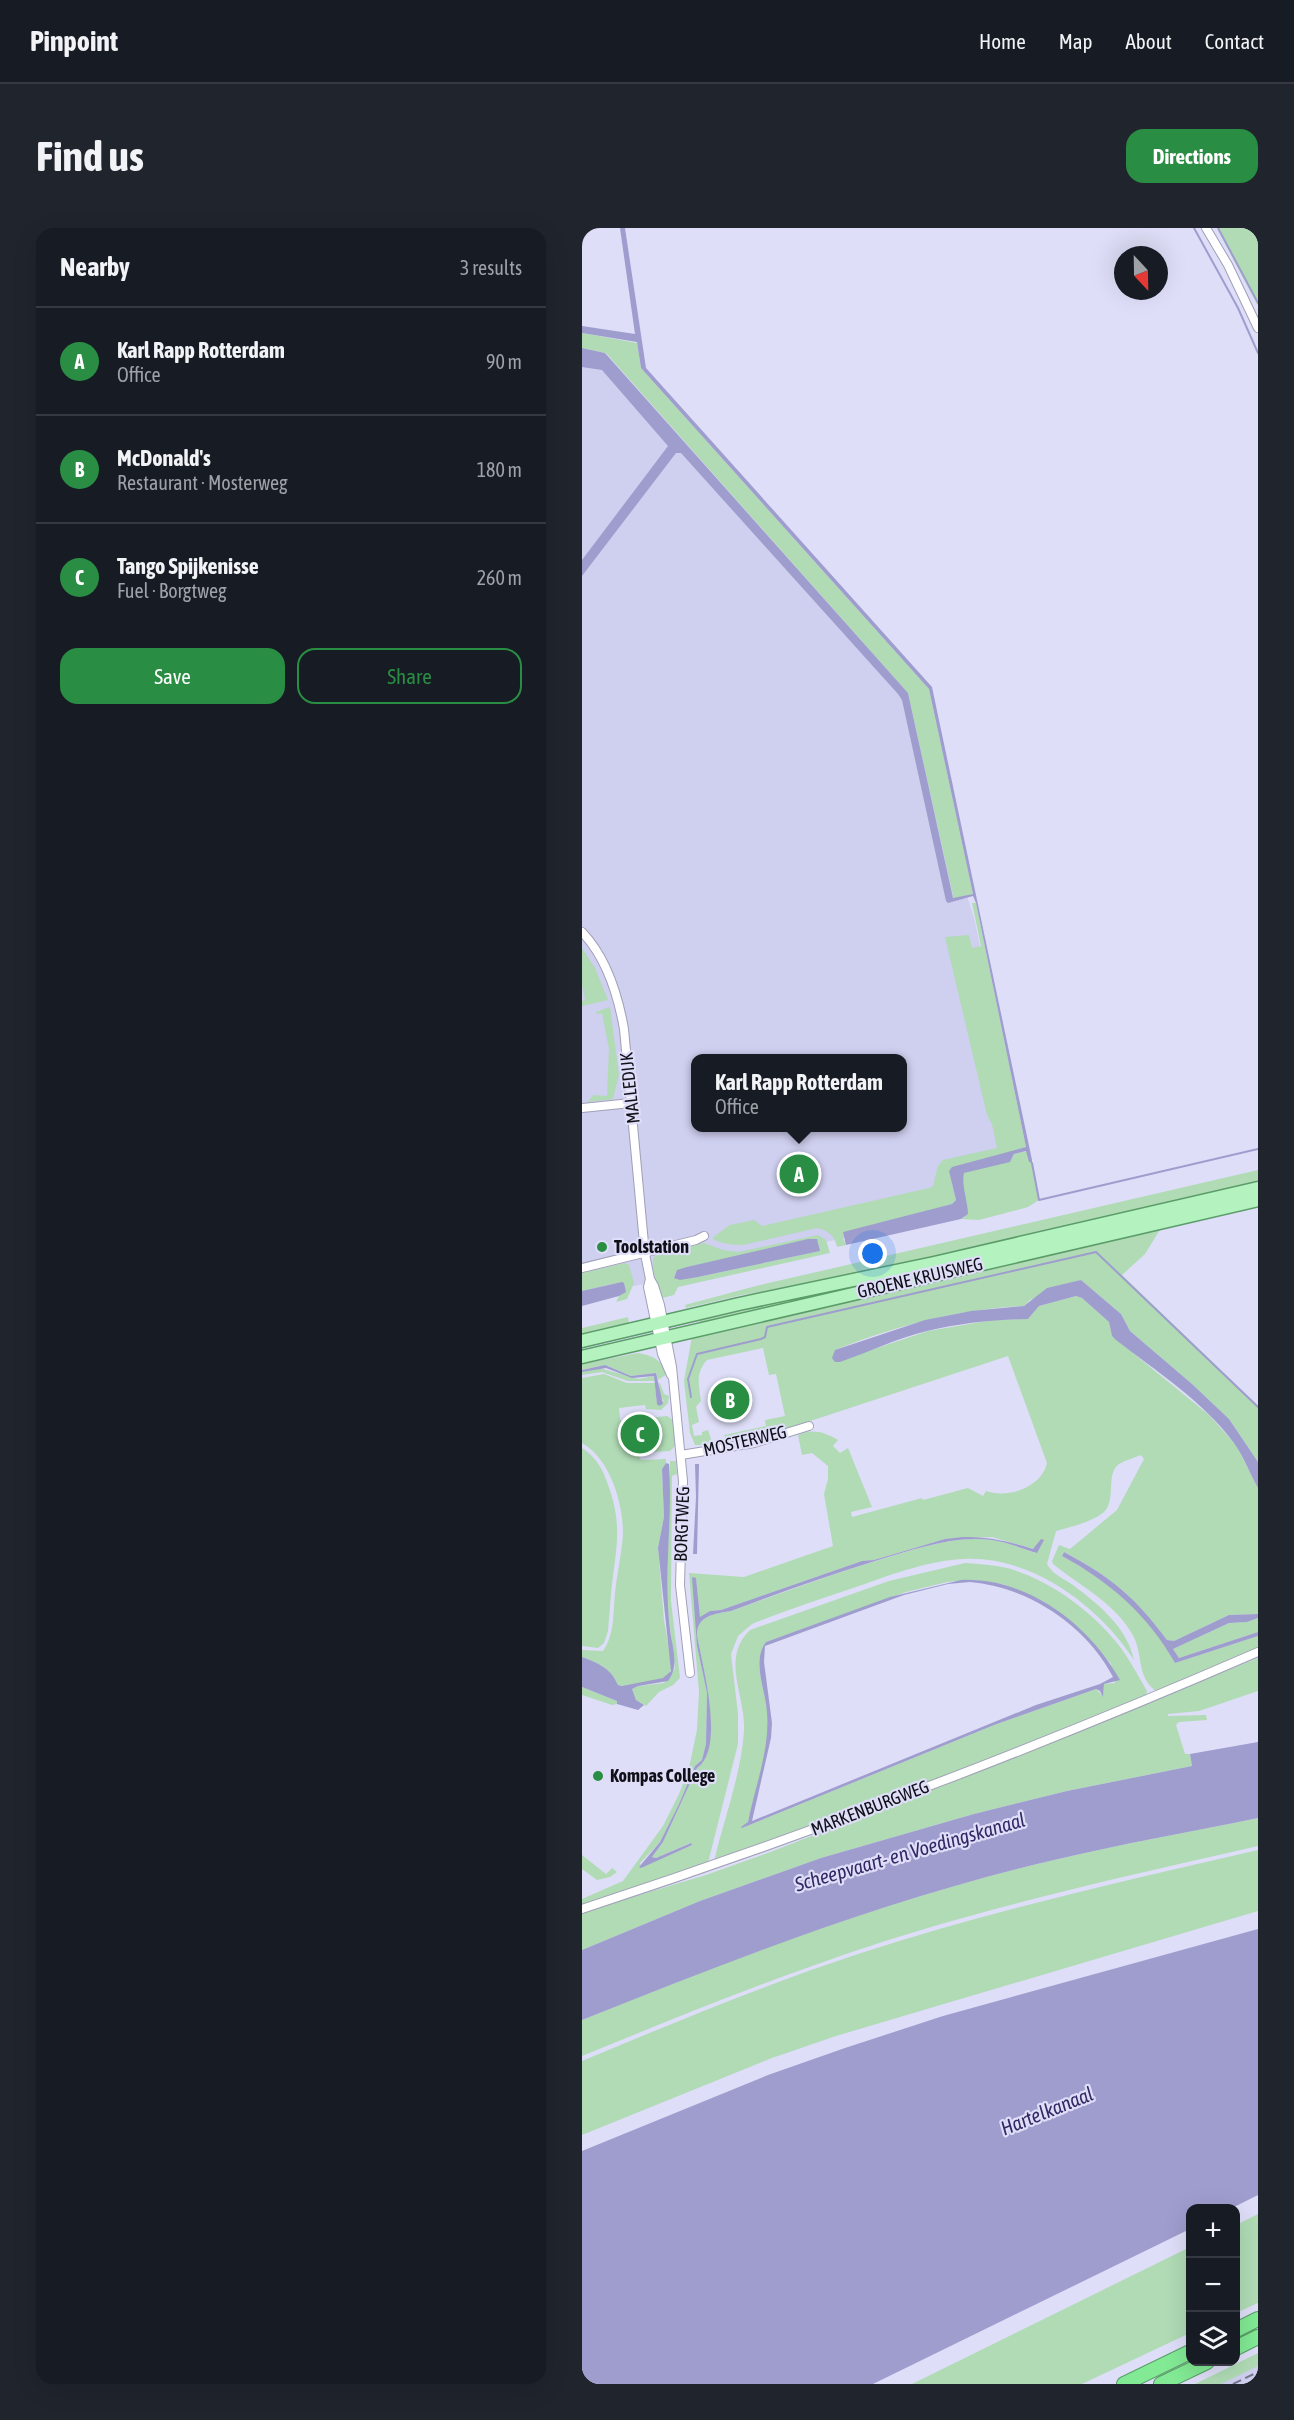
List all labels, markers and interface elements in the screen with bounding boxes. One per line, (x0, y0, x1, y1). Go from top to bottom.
text: Pinpoint (30, 25, 118, 57)
text: Home (979, 29, 1026, 53)
text: Map (1059, 29, 1093, 53)
text: About (1126, 29, 1172, 53)
text: Contact (1205, 29, 1264, 53)
button: Directions (1126, 129, 1258, 183)
text: Find us (36, 132, 144, 180)
north arrow (1114, 246, 1168, 300)
text: Nearby (60, 252, 130, 282)
text: 3 results (460, 256, 522, 279)
text: Karl Rapp Rotterdam (117, 337, 285, 363)
text: A (75, 350, 84, 373)
text: 90 m (486, 350, 522, 373)
text: Office (117, 363, 161, 386)
text: McDonald's (117, 445, 211, 471)
text: B (75, 458, 84, 481)
text: 180 m (477, 458, 522, 481)
text: Restaurant · Mosterweg (117, 471, 288, 494)
text: Tango Spijkenisse (117, 553, 259, 579)
text: C (75, 566, 84, 589)
text: 260 m (477, 566, 522, 589)
text: Fuel · Borgtweg (117, 579, 227, 602)
button: Save (60, 648, 285, 704)
button: Share (297, 648, 522, 704)
street label: MALLEDIJK (615, 1051, 644, 1125)
popup (691, 1054, 907, 1132)
text: Karl Rapp Rotterdam (715, 1069, 883, 1095)
text: Office (715, 1095, 759, 1118)
pin: A (780, 1152, 818, 1196)
place label: Toolstation (614, 1236, 689, 1257)
your location (858, 1239, 887, 1268)
marker: Toolstation (595, 1240, 609, 1254)
street label: GROENE KRUISWEG (855, 1253, 985, 1302)
pin: B (710, 1378, 750, 1422)
pin: C (620, 1412, 660, 1456)
street label: MOSTERWEG (701, 1421, 789, 1460)
street label: BORGTWEG (670, 1486, 693, 1562)
place label: Kompas College (610, 1765, 715, 1786)
marker: Kompas College (591, 1769, 605, 1783)
street label: MARKENBURGWEG (808, 1775, 932, 1840)
water label: Scheepvaart- en Voedingskanaal (791, 1808, 1028, 1896)
water label: Hartelkanaal (997, 2082, 1096, 2140)
map controls (1186, 2204, 1240, 2366)
button: + (1186, 2204, 1240, 2258)
button: − (1186, 2258, 1240, 2312)
button: layers (1186, 2312, 1240, 2366)

